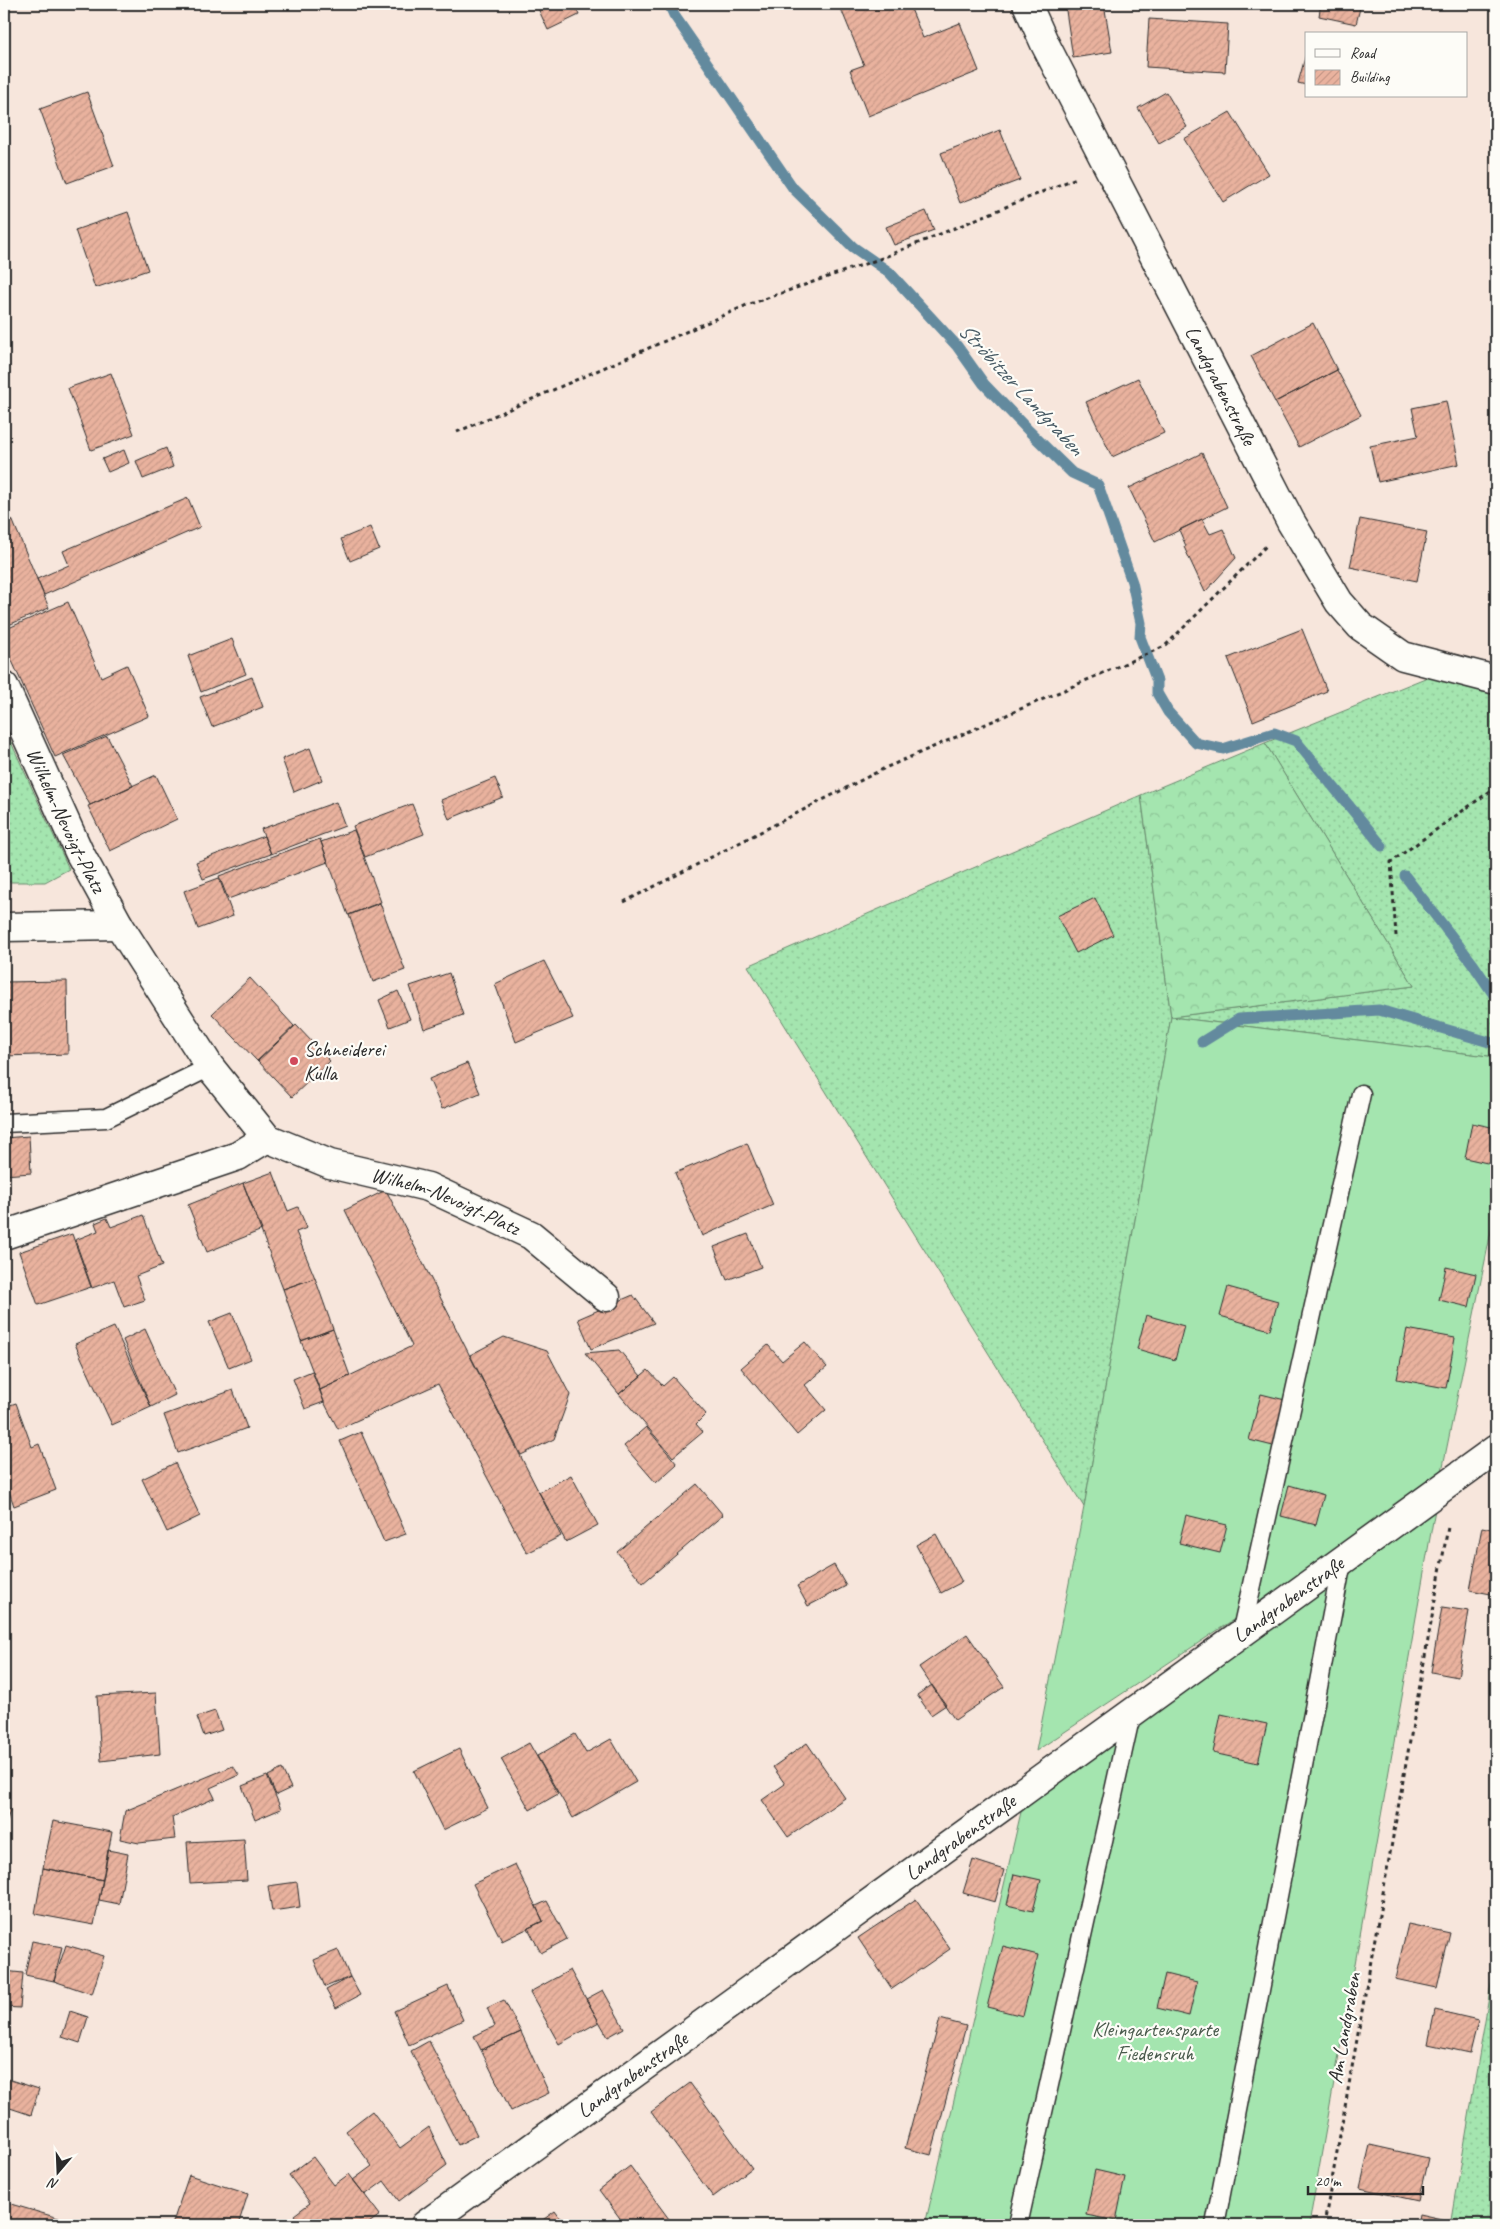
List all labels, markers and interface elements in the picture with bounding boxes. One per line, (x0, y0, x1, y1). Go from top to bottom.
legend (1305, 32, 1468, 98)
text: Road (1350, 44, 1377, 63)
text: Building (1350, 68, 1390, 87)
water label: Ströbitzer Landgraben (952, 317, 1091, 463)
street label: Landgrabenstraße (1179, 321, 1263, 452)
street label: Wilhelm-Nevoigt-Platz (21, 744, 112, 898)
place label: Schneiderei Kulla (304, 1036, 387, 1086)
marker: Schneiderei Kulla (288, 1055, 300, 1067)
street label: Wilhelm-Nevoigt-Platz (369, 1161, 525, 1241)
street label: Landgrabenstraße (1228, 1549, 1351, 1648)
street label: Landgrabenstraße (900, 1787, 1023, 1886)
street label: Am Landgraben (1321, 1970, 1367, 2085)
park label: Kleingartensparte Fiedensruh (1092, 2016, 1219, 2066)
street label: Landgrabenstraße (572, 2025, 695, 2124)
north arrow (32, 2146, 82, 2196)
scale bar (1308, 2164, 1422, 2196)
text: 20 m (1315, 2172, 1342, 2191)
text: N (45, 2174, 61, 2193)

